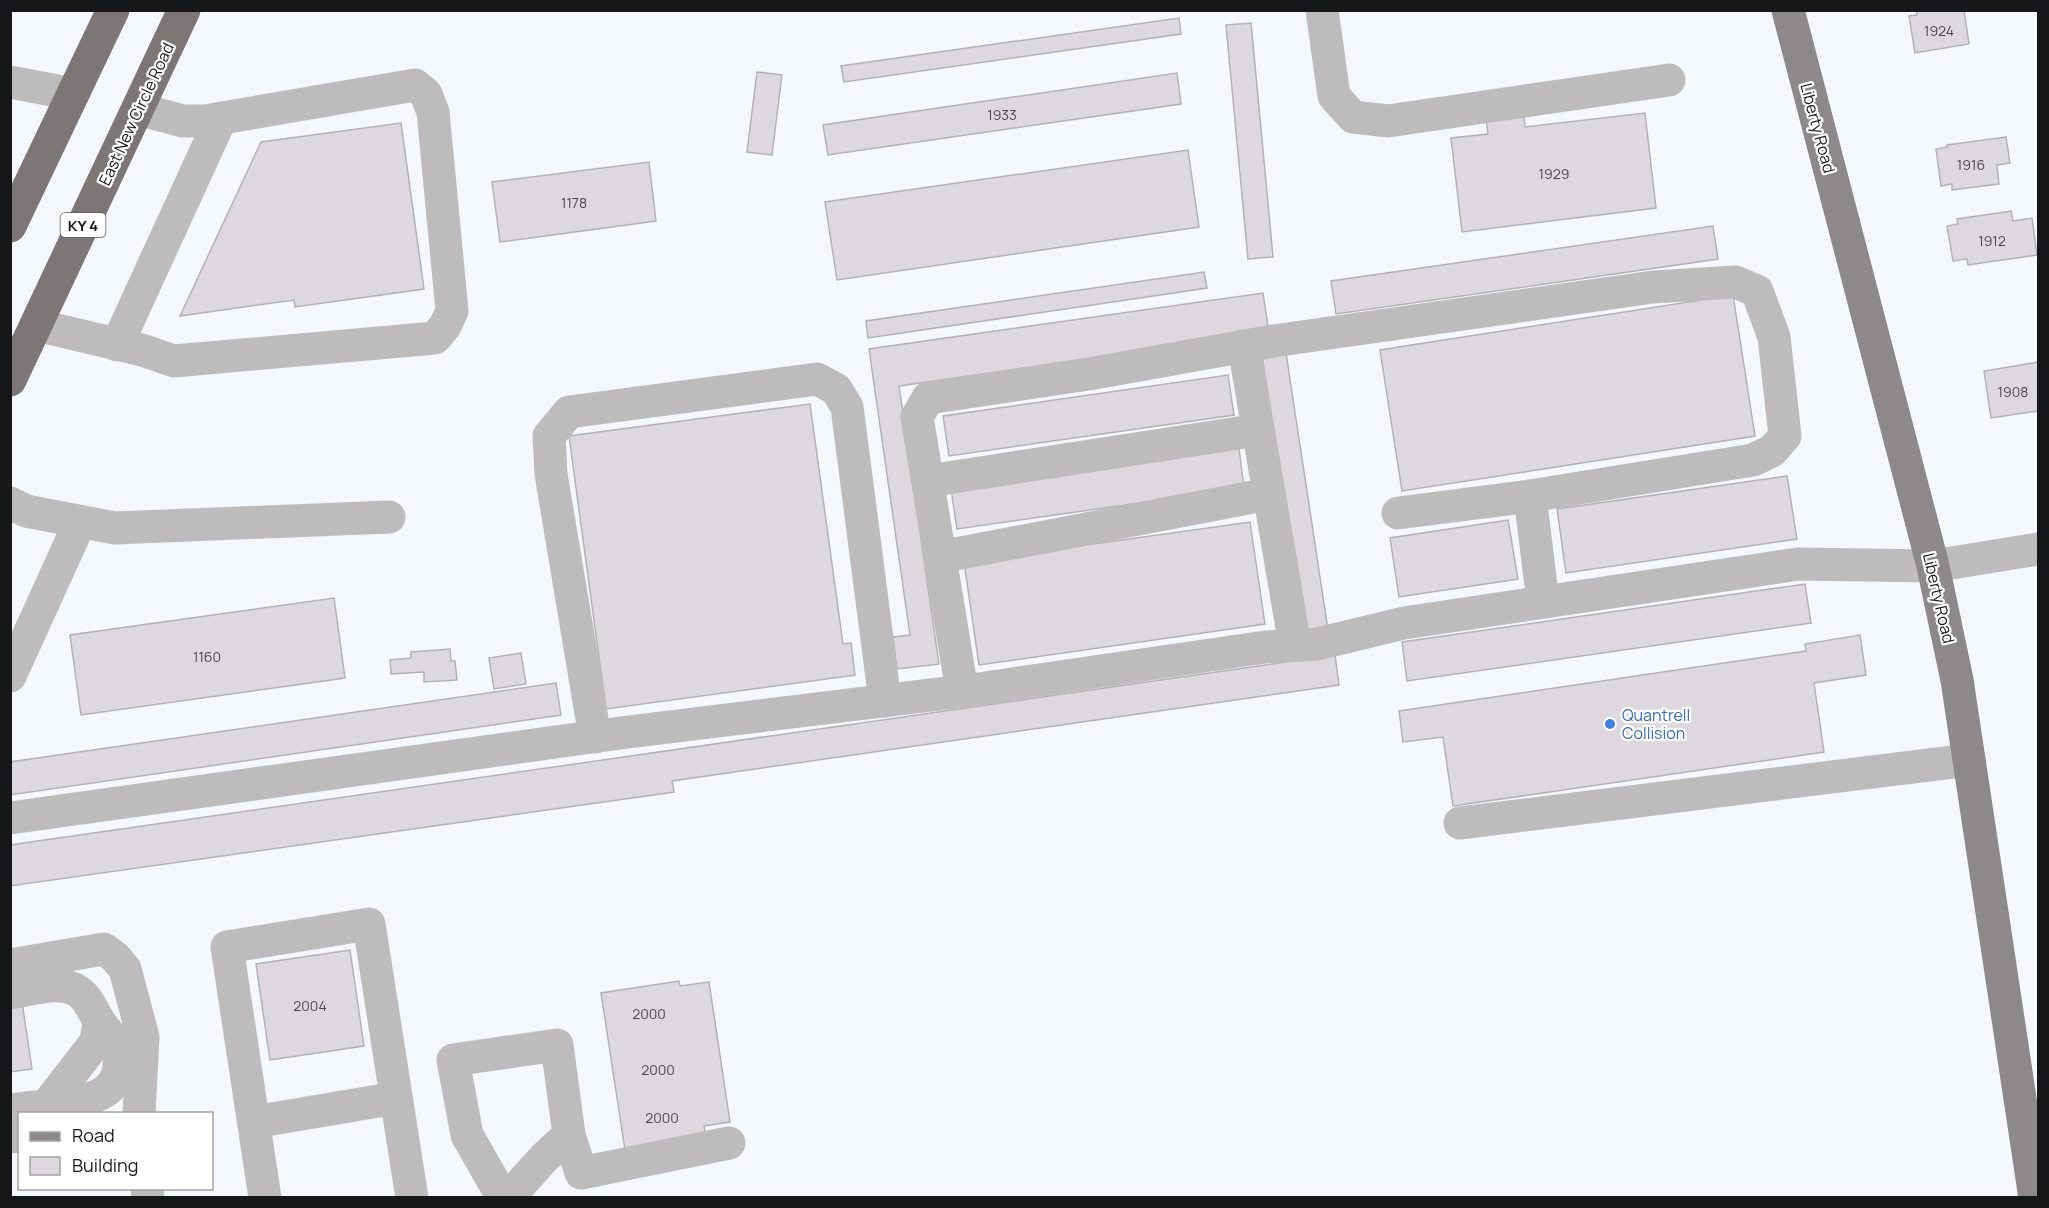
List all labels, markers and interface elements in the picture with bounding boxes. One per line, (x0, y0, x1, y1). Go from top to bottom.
house number: 1924 (1924, 21, 1954, 40)
street label: East New Circle Road (93, 39, 179, 189)
street label: Liberty Road (1795, 81, 1841, 175)
house number: 1933 (987, 105, 1017, 124)
house number: 1916 (1957, 155, 1985, 174)
house number: 1929 (1539, 164, 1569, 183)
house number: 1178 (561, 193, 587, 212)
road number: KY 4 (60, 213, 106, 237)
house number: 1912 (1978, 231, 2006, 250)
house number: 1908 (1998, 382, 2028, 401)
street label: Liberty Road (1918, 551, 1960, 645)
house number: 1160 (193, 647, 221, 666)
place label: Quantrell Collision (1622, 704, 1690, 744)
marker: Quantrell Collision (1603, 717, 1617, 731)
house number: 2004 (293, 996, 327, 1015)
house number: 2000 (632, 1004, 666, 1023)
house number: 2000 (641, 1060, 675, 1079)
house number: 2000 (645, 1108, 679, 1127)
legend (18, 1112, 213, 1190)
text: Road (72, 1123, 115, 1147)
text: Building (72, 1153, 138, 1177)

